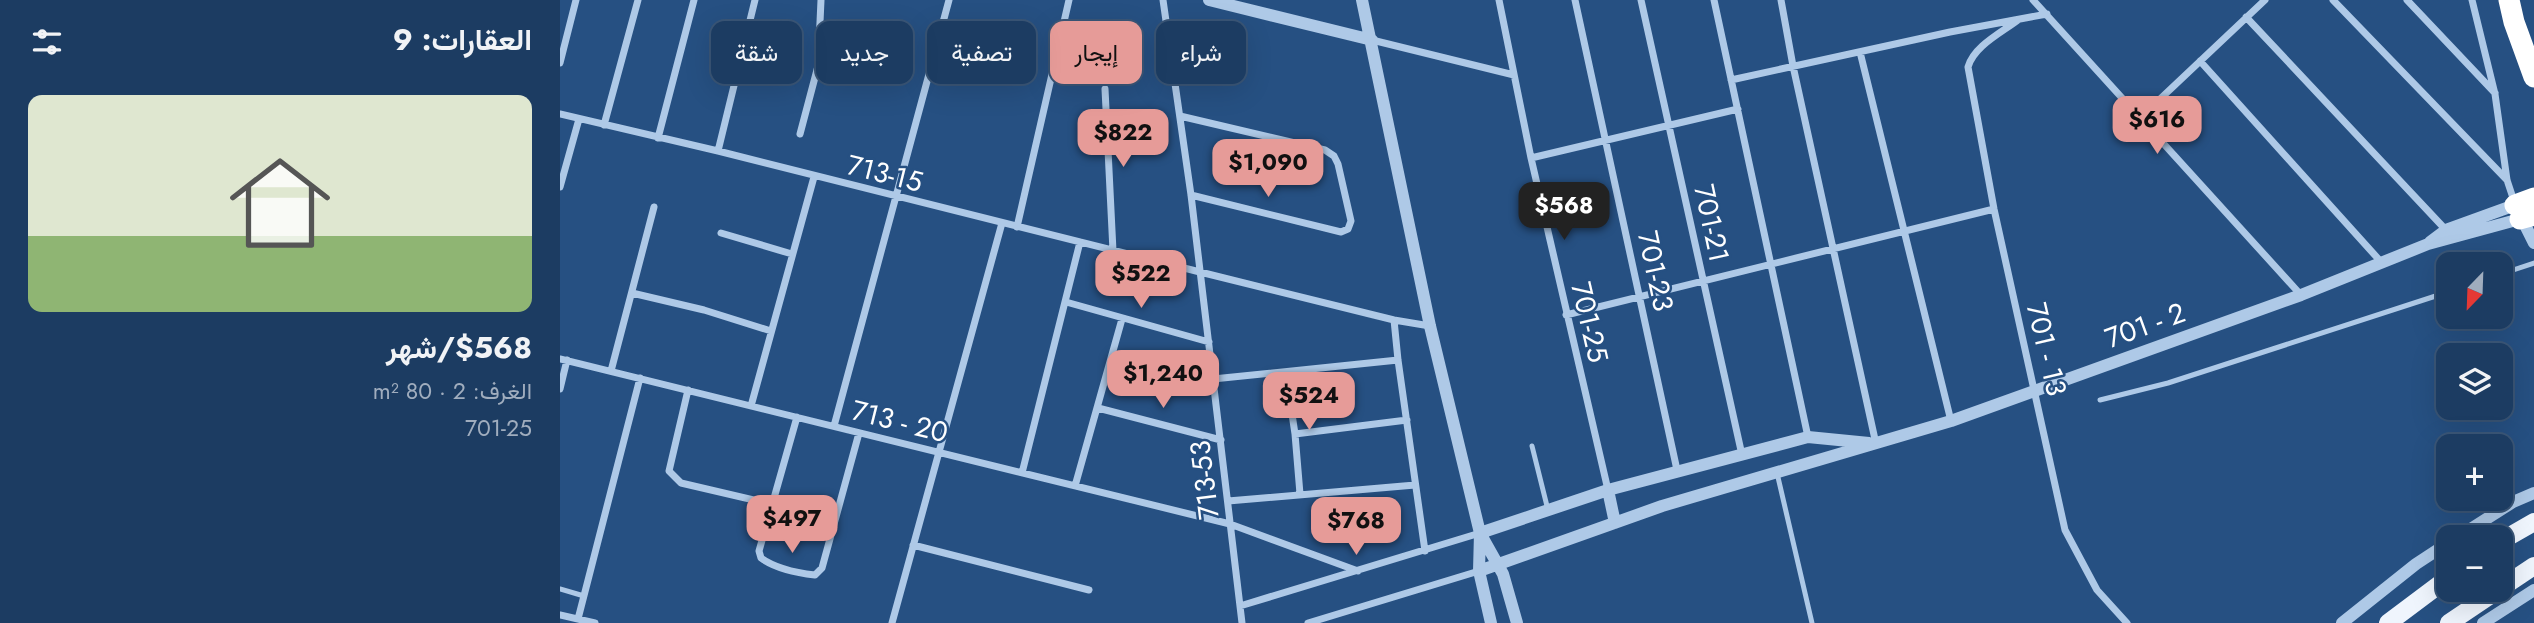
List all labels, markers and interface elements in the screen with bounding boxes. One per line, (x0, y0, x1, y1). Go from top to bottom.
text: العقارات: 9 (393, 18, 532, 61)
chip: شقة (711, 21, 802, 84)
chip: جديد (816, 21, 913, 84)
chip: تصفية (927, 21, 1036, 84)
chip: إيجار (1050, 21, 1142, 84)
chip: شراء (1156, 21, 1246, 84)
icon: filters (28, 23, 66, 61)
pin: $616 (2116, 96, 2198, 156)
text: $616 (2129, 102, 2185, 136)
pin: $822 (1082, 110, 1164, 169)
text: $822 (1094, 115, 1152, 149)
icon: home (217, 140, 343, 266)
pin: $1,090 (1211, 140, 1325, 199)
street label: 713-15 (843, 144, 927, 203)
text: $1,090 (1228, 145, 1308, 179)
street label: 701-21 (1683, 180, 1740, 266)
pin: $568 (1523, 182, 1605, 242)
text: $568 (1535, 188, 1593, 222)
street label: 701-23 (1627, 227, 1684, 315)
pin: $522 (1100, 250, 1182, 310)
north arrow (2436, 252, 2513, 329)
map controls (2436, 252, 2513, 602)
text: $522 (1111, 256, 1171, 290)
street label: 701-25 (1560, 278, 1619, 367)
street label: 701 - 2 (2099, 292, 2191, 359)
street label: 701 - 13 (2016, 298, 2077, 400)
text: $568/شهر (386, 326, 532, 369)
button: layers (2436, 343, 2513, 420)
pin: $1,240 (1106, 350, 1220, 410)
text: $1,240 (1123, 356, 1203, 390)
pin: $524 (1268, 372, 1350, 432)
text: الغرف: 2 · 80 m² (373, 374, 532, 408)
text: $524 (1279, 378, 1339, 412)
street label: 713 - 20 (847, 390, 952, 453)
text: 701-25 (465, 411, 532, 445)
button: + (2436, 434, 2513, 511)
street label: 713-53 (1179, 438, 1230, 522)
pin: $497 (751, 496, 833, 555)
pin: $768 (1315, 498, 1397, 557)
text: $497 (763, 501, 821, 535)
text: $768 (1327, 503, 1385, 537)
button: − (2436, 525, 2513, 602)

